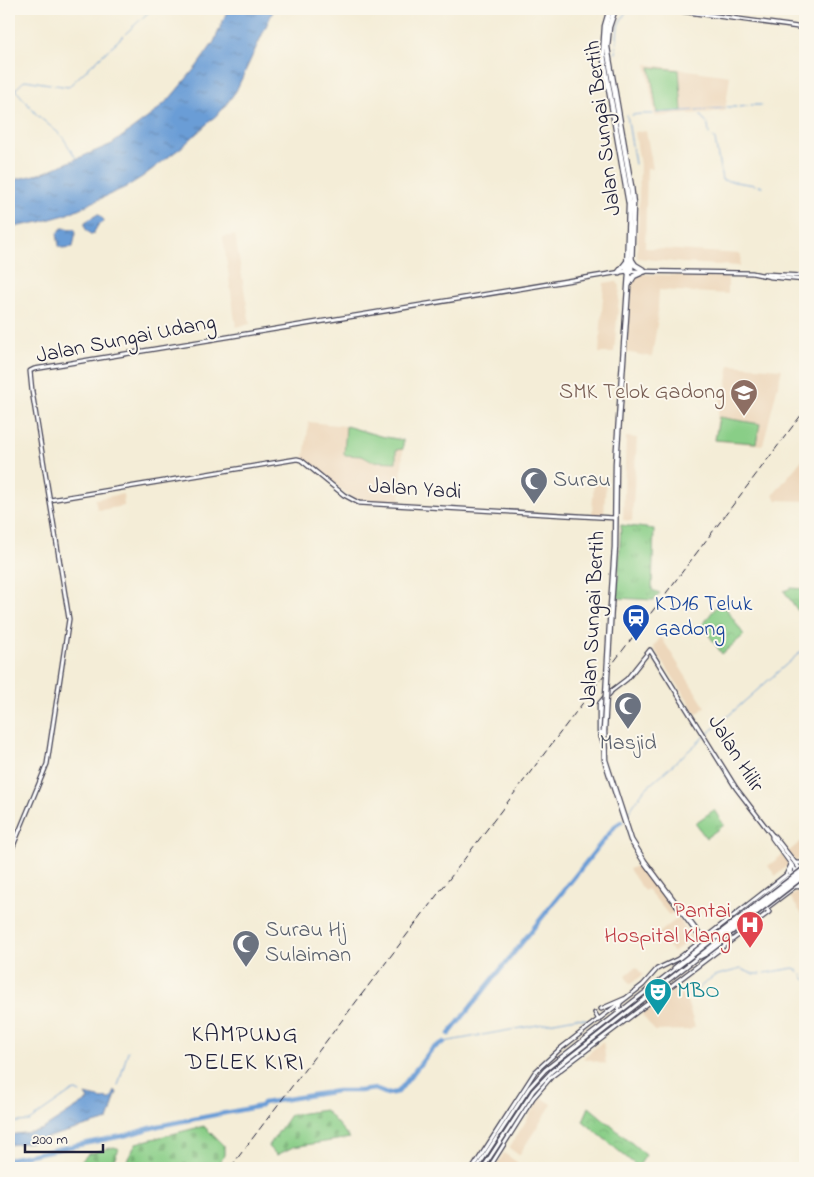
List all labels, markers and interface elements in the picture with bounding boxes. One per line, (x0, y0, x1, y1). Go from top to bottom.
street label: Jalan Sungai Bertih (577, 38, 632, 218)
street label: Jalan Sungai Udang (34, 307, 219, 374)
place label: SMK Telok Gadong (559, 377, 725, 410)
school or university icon: SMK Telok Gadong (729, 378, 759, 417)
place label: Surau (553, 465, 611, 497)
mosque icon: Surau (519, 466, 549, 505)
street label: Jalan Yadi (368, 471, 462, 509)
street label: Jalan Sungai Bertih (573, 530, 616, 708)
place label: KD16 Teluk Gadong (655, 589, 753, 647)
station icon: KD16 Teluk Gadong (621, 603, 651, 642)
mosque icon: Masjid (613, 691, 643, 730)
street label: Jalan Hilir (699, 709, 771, 799)
place label: Masjid (599, 728, 657, 760)
place label: Pantai Hospital Klang (604, 896, 731, 954)
hospital icon: Pantai Hospital Klang (735, 910, 765, 949)
place label: Surau Hj Sulaiman (265, 915, 351, 972)
mosque icon: Surau Hj Sulaiman (231, 929, 261, 968)
place label: MBO (677, 976, 720, 1008)
theatre icon: MBO (643, 977, 673, 1016)
district label: KAMPUNG DELEK KIRI (184, 1018, 305, 1081)
scale bar (25, 1122, 102, 1154)
text: 200 m (32, 1129, 68, 1151)

